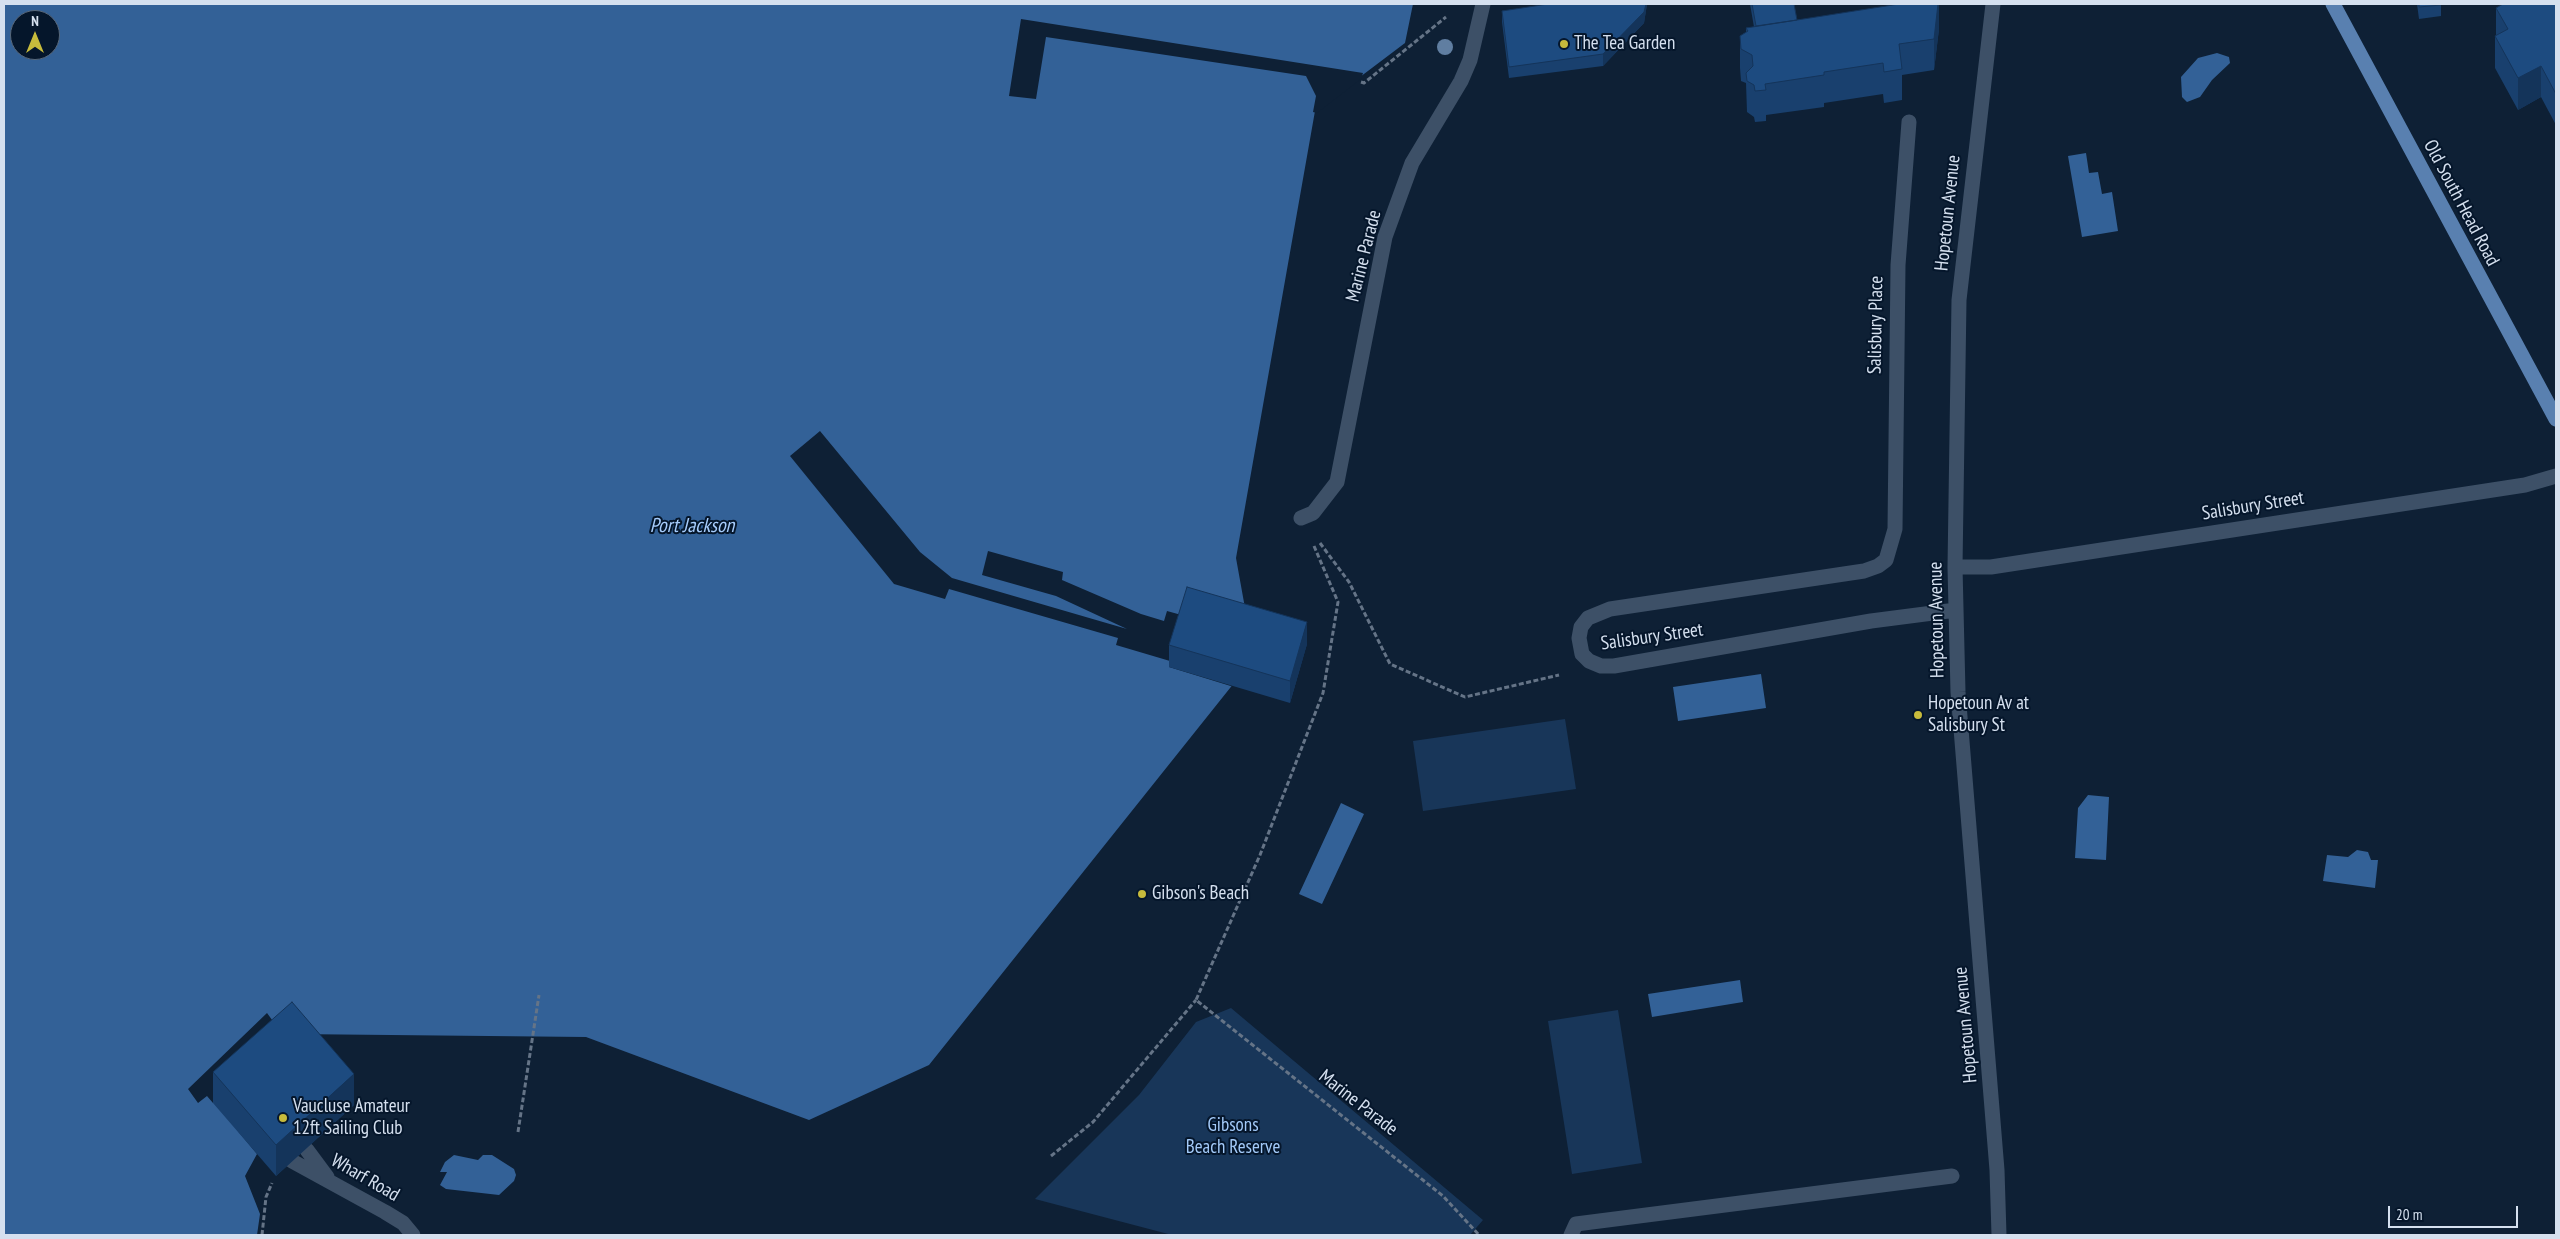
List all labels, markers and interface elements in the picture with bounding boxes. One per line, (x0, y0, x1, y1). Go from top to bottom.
north arrow (10, 10, 60, 60)
text: N (31, 12, 39, 30)
place label: The Tea Garden (1574, 33, 1675, 55)
marker: The Tea Garden (1558, 38, 1570, 50)
street label: Old South Head Road (2418, 136, 2504, 270)
street label: Hopetoun Avenue (1931, 154, 1965, 272)
street label: Marine Parade (1342, 208, 1386, 304)
street label: Salisbury Place (1864, 276, 1888, 374)
street label: Salisbury Street (2200, 487, 2306, 525)
water label: Port Jackson (650, 514, 734, 538)
street label: Hopetoun Avenue (1925, 562, 1949, 678)
street label: Salisbury Street (1599, 619, 1705, 655)
place label: Hopetoun Av at Salisbury St (1928, 693, 2029, 737)
marker: Hopetoun Av at Salisbury St (1912, 709, 1924, 721)
place label: Gibson's Beach (1152, 883, 1249, 905)
marker: Gibson's Beach (1136, 888, 1148, 900)
street label: Hopetoun Avenue (1950, 966, 1982, 1084)
street label: Marine Parade (1314, 1065, 1402, 1141)
place label: Vaucluse Amateur 12ft Sailing Club (293, 1096, 410, 1140)
marker: Vaucluse Amateur 12ft Sailing Club (277, 1112, 289, 1124)
park label: Gibsons Beach Reserve (1186, 1115, 1280, 1159)
street label: Wharf Road (327, 1149, 403, 1207)
scale bar (2390, 1196, 2520, 1228)
text: 20 m (2396, 1205, 2422, 1224)

